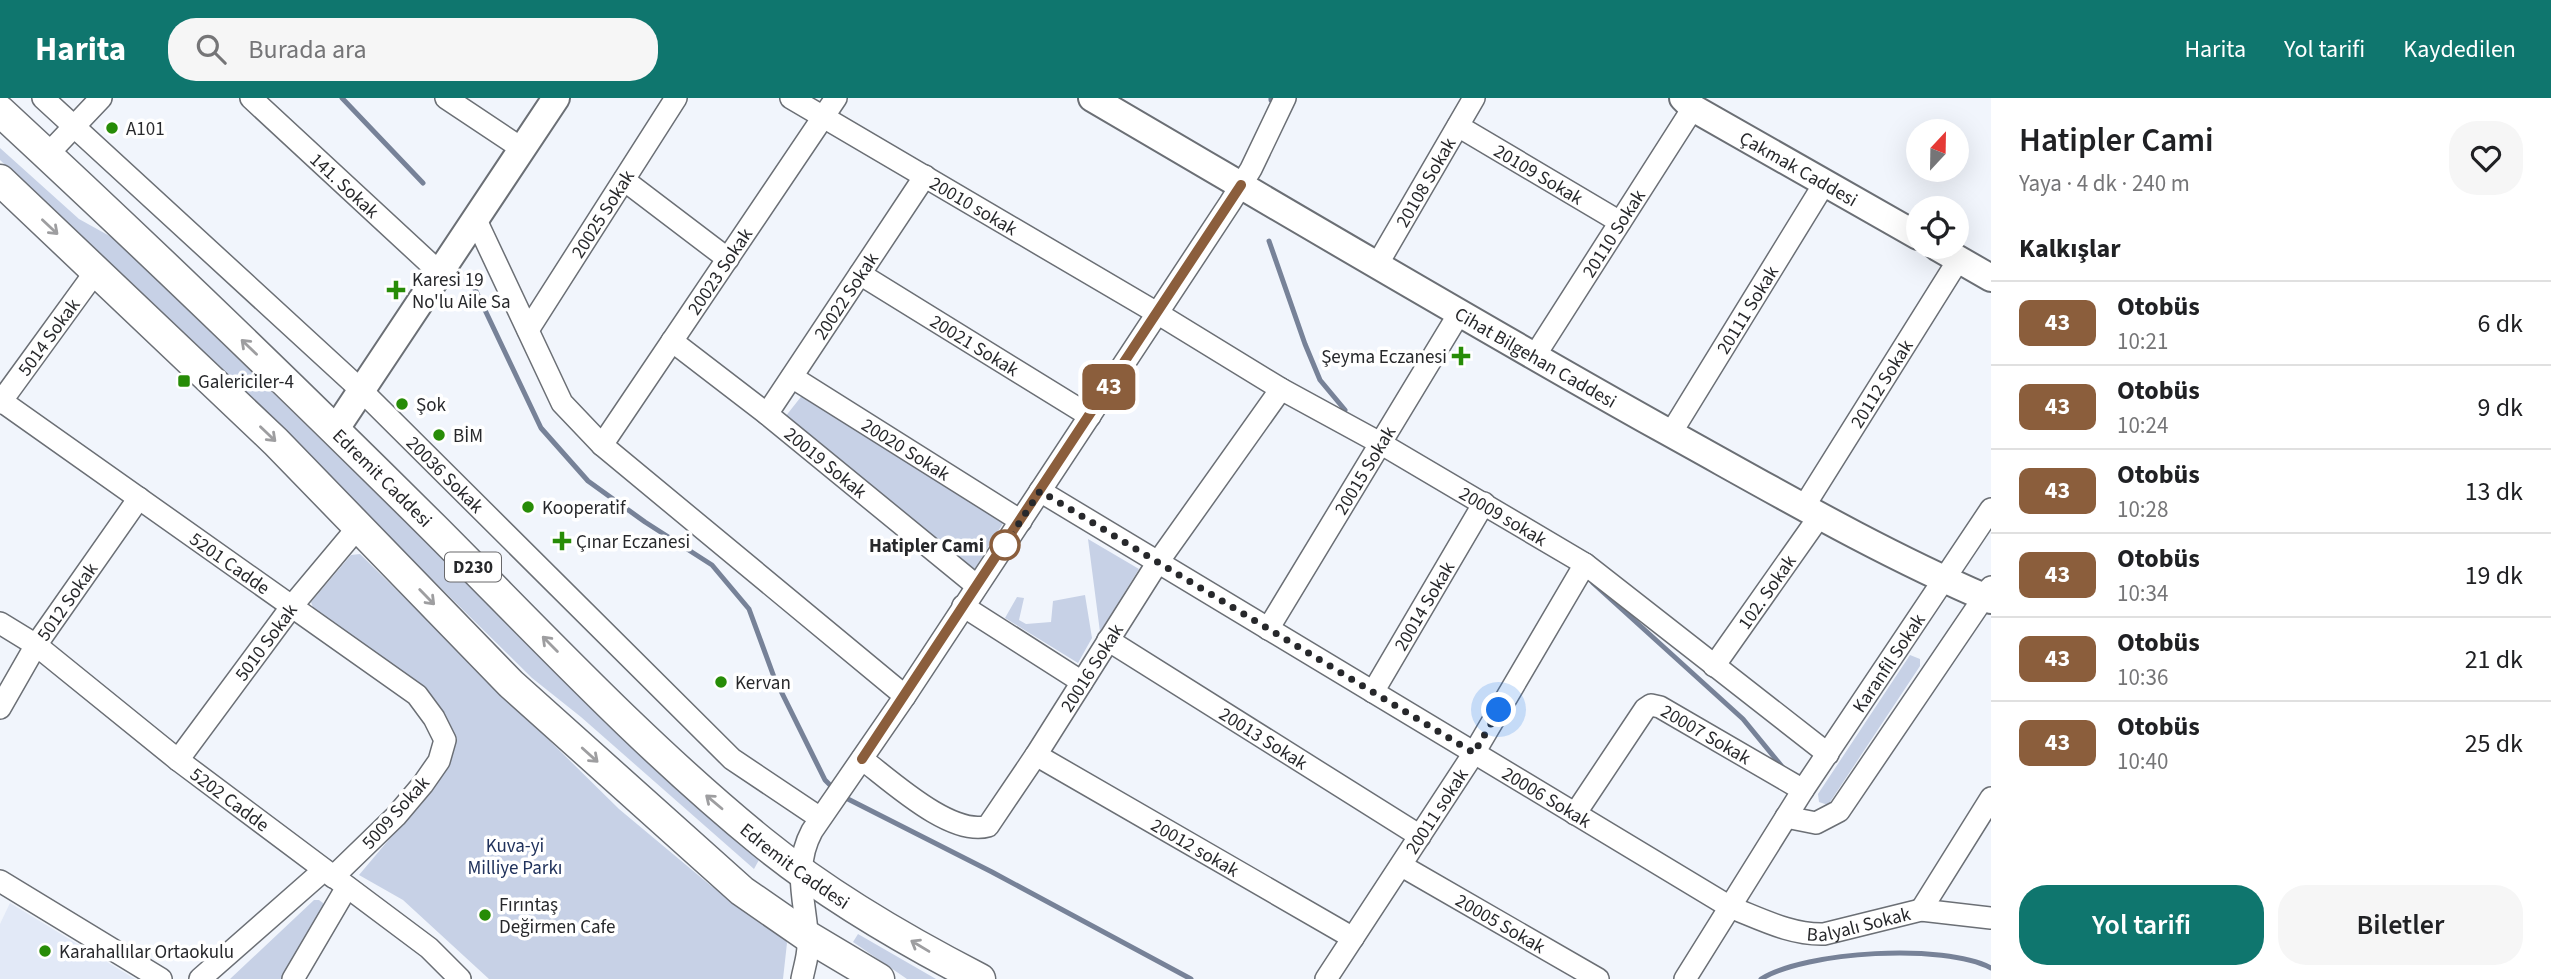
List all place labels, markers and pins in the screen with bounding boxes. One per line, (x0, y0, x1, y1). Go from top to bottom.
place label: A101 (126, 116, 165, 143)
marker: A101 (104, 120, 120, 136)
place label: Karesi 19 No'lu Aile Sa (412, 267, 511, 316)
marker: Karesi 19 No'lu Aile Sa (386, 280, 406, 300)
place label: Şeyma Eczanesi (1321, 344, 1447, 371)
marker: Şeyma Eczanesi (1453, 348, 1469, 364)
place label: Galericiler-4 (198, 369, 294, 396)
marker: Galericiler-4 (176, 373, 192, 389)
place label: Şok (416, 392, 446, 419)
marker: Şok (394, 396, 410, 412)
place label: BİM (453, 423, 483, 450)
marker: BİM (431, 427, 447, 443)
place label: Kooperatif (542, 495, 627, 522)
marker: Kooperatif (520, 499, 536, 515)
place label: Çınar Eczanesi (576, 529, 690, 556)
marker: Hatipler Cami (990, 530, 1020, 560)
marker: Çınar Eczanesi (554, 533, 570, 549)
place label: Hatipler Cami (869, 533, 984, 560)
place label: Kervan (735, 670, 791, 697)
marker: Kervan (713, 674, 729, 690)
place label: Fırıntaş Değirmen Cafe (499, 892, 615, 941)
marker: Fırıntaş Değirmen Cafe (477, 907, 493, 923)
place label: Karahallılar Ortaokulu (59, 939, 234, 966)
marker: Karahallılar Ortaokulu (37, 943, 53, 959)

